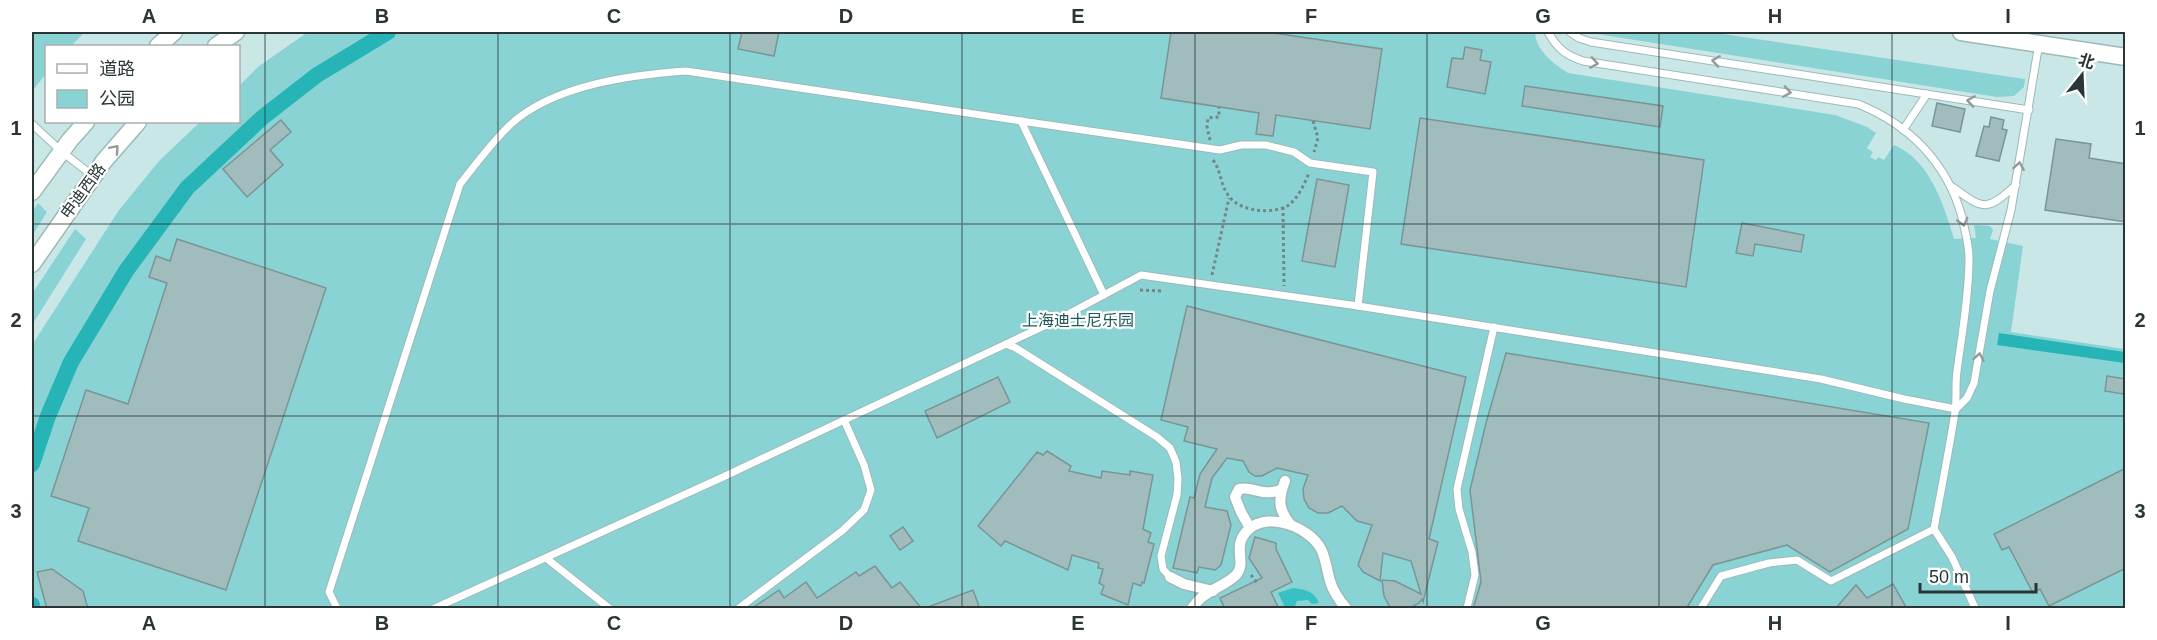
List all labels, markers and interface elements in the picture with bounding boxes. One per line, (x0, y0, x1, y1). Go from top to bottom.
text: A (142, 5, 156, 27)
text: B (375, 5, 389, 27)
text: C (607, 5, 621, 27)
text: D (839, 5, 853, 27)
text: E (1071, 5, 1085, 27)
text: F (1305, 5, 1317, 27)
text: G (1535, 5, 1551, 27)
text: H (1768, 5, 1782, 27)
text: I (2005, 5, 2011, 27)
legend (45, 45, 240, 123)
north arrow (2052, 45, 2112, 105)
text: 北 (2076, 51, 2097, 72)
one-way arrow (1589, 56, 1598, 68)
one-way arrow (1711, 56, 1721, 68)
text: 道路 (99, 59, 135, 79)
one-way arrow (1782, 86, 1791, 98)
text: 公园 (99, 89, 135, 109)
one-way arrow (1966, 95, 1976, 107)
text: 1 (10, 117, 22, 139)
text: 1 (2134, 117, 2146, 139)
one-way arrow (108, 145, 119, 156)
street label: 申迪西路 (57, 160, 109, 222)
one-way arrow (2013, 162, 2025, 171)
one-way arrow (1956, 216, 1968, 227)
text: 2 (10, 309, 22, 331)
text: 2 (2134, 309, 2146, 331)
park label: 上海迪士尼乐园 (1022, 312, 1134, 329)
one-way arrow (1972, 352, 1985, 362)
text: 3 (10, 500, 22, 522)
text: 3 (2134, 500, 2146, 522)
scale bar (1920, 556, 2036, 594)
text: 50 m (1929, 567, 1969, 587)
text: A (142, 612, 156, 634)
text: B (375, 612, 389, 634)
text: C (607, 612, 621, 634)
text: D (839, 612, 853, 634)
text: E (1071, 612, 1085, 634)
text: F (1305, 612, 1317, 634)
text: G (1535, 612, 1551, 634)
text: H (1768, 612, 1782, 634)
text: I (2005, 612, 2011, 634)

